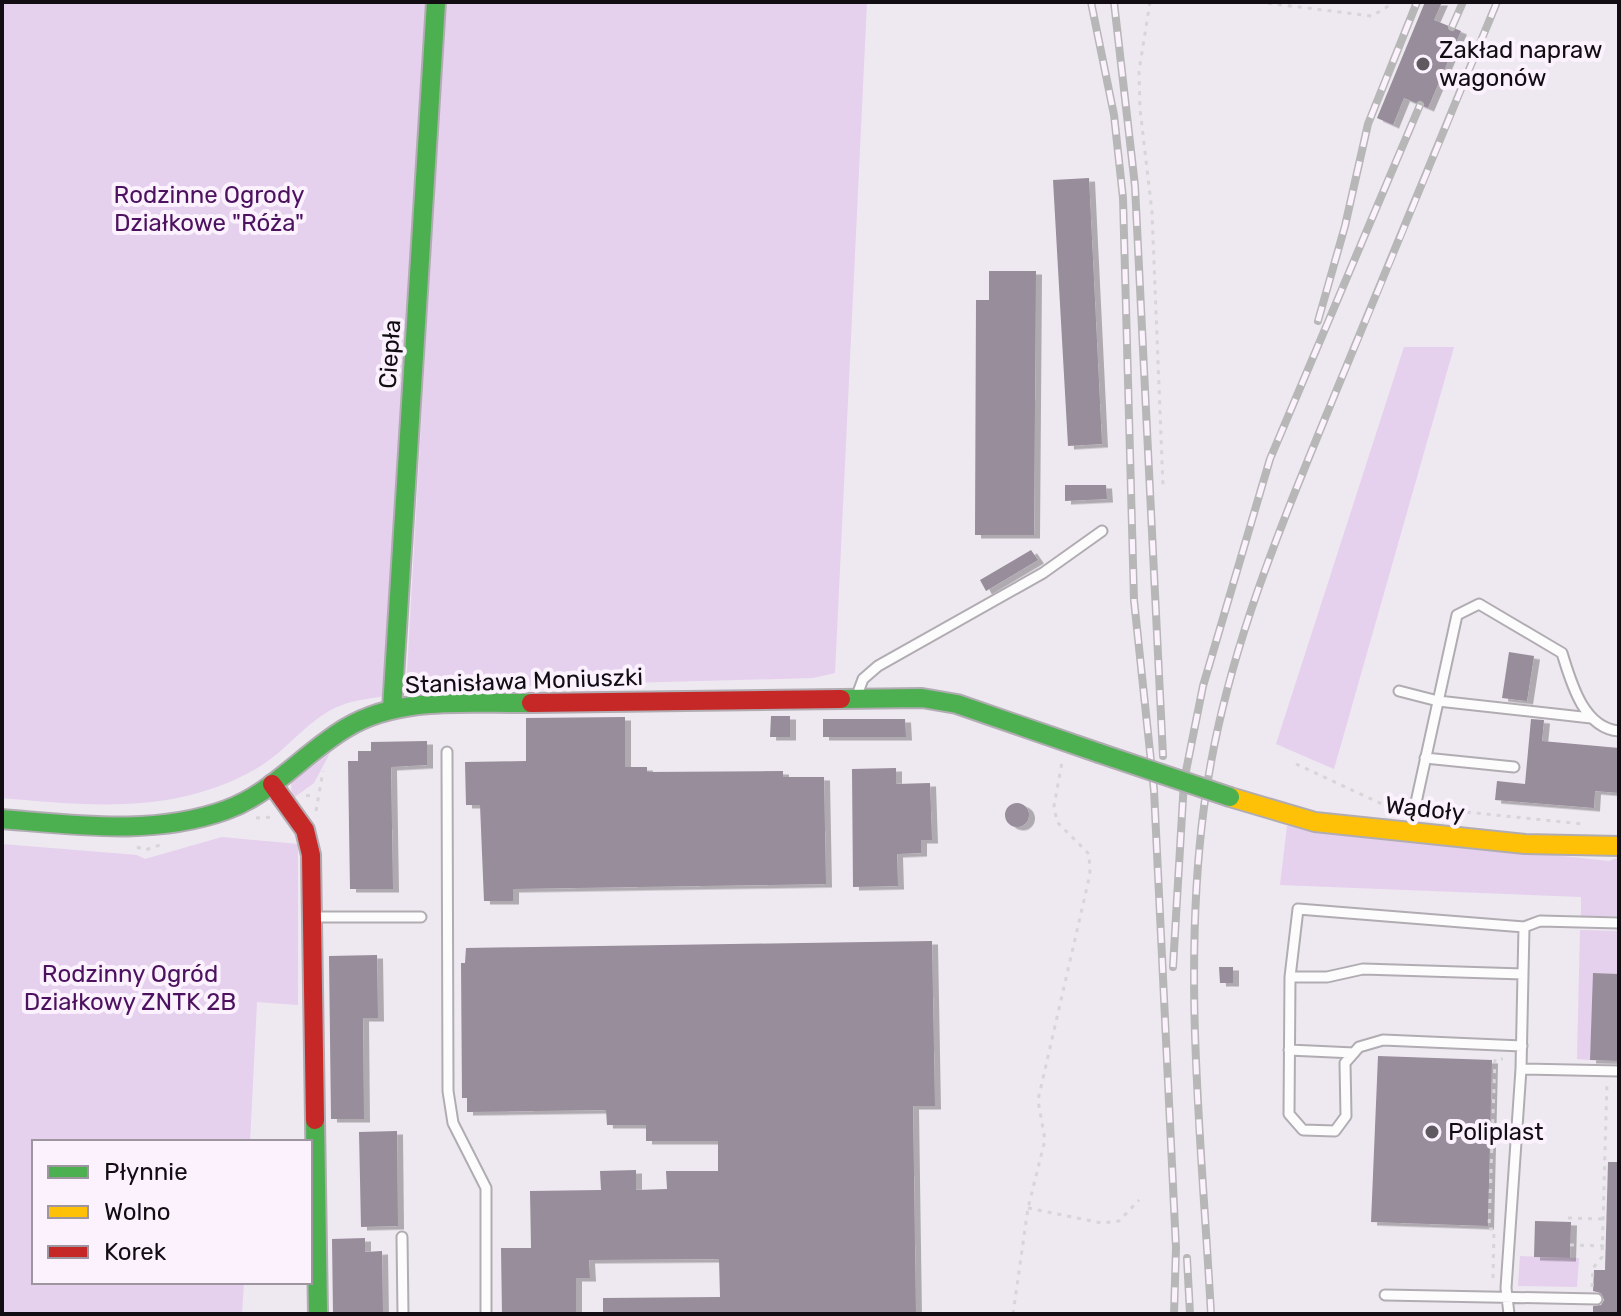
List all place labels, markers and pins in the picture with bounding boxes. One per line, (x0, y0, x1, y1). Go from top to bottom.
place label: Zakład napraw wagonów (1439, 36, 1603, 92)
marker: Zakład napraw wagonów (1414, 55, 1432, 73)
place label: Poliplast (1448, 1118, 1544, 1146)
marker: Poliplast (1423, 1123, 1441, 1141)

